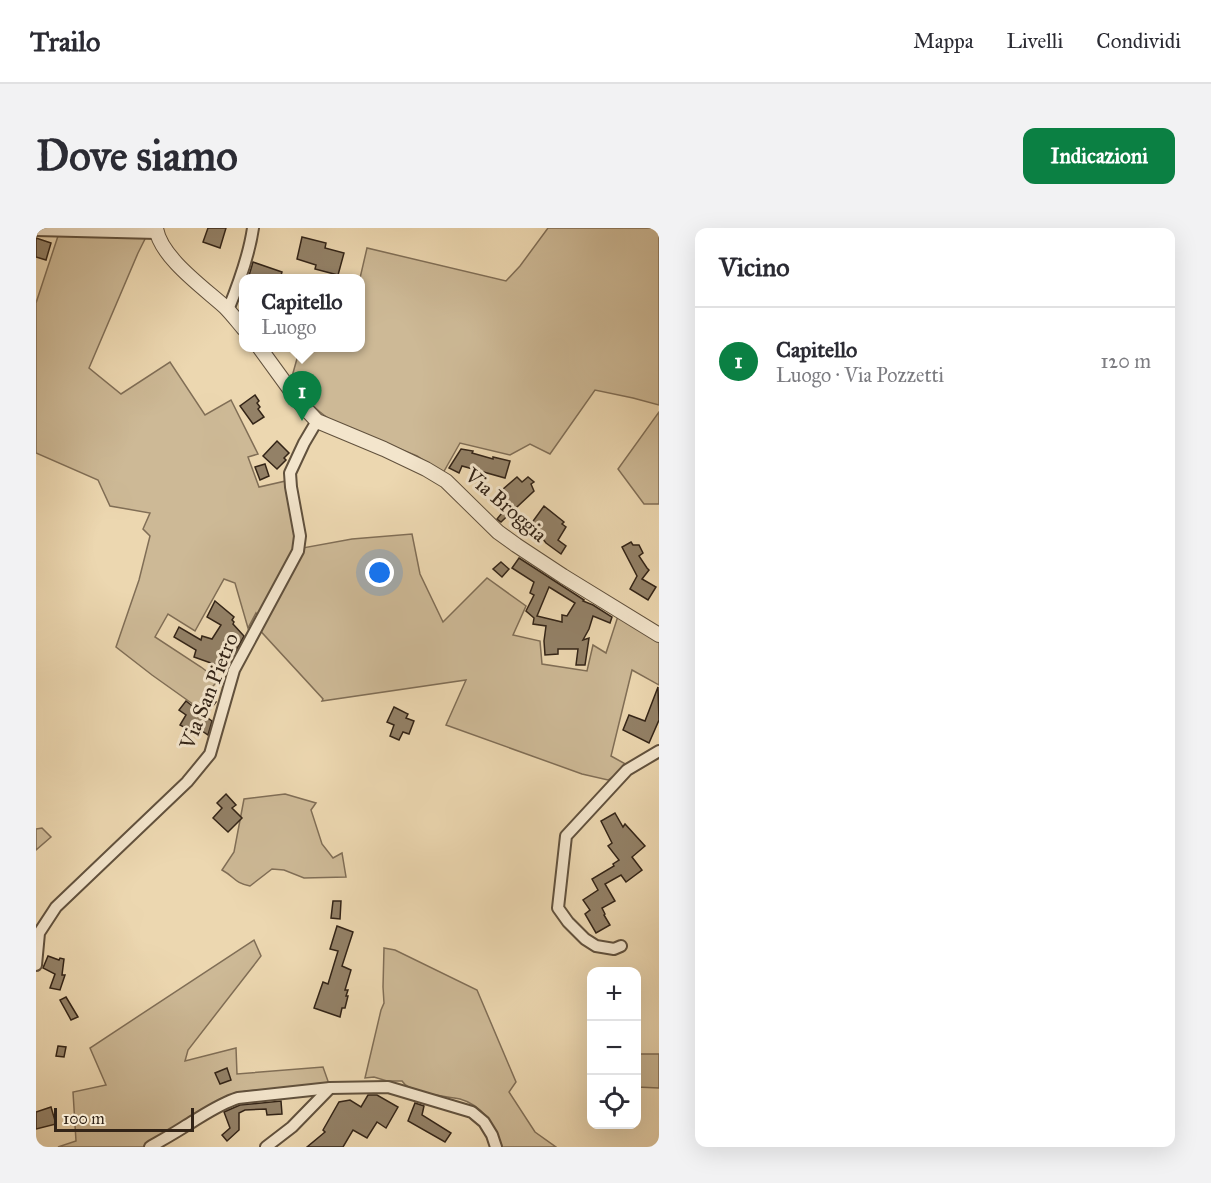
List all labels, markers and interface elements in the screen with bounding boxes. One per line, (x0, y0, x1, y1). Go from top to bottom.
text: Trailo (30, 24, 100, 59)
text: Mappa (913, 28, 974, 54)
text: Livelli (1007, 28, 1063, 54)
text: Condividi (1096, 28, 1181, 54)
button: Indicazioni (1023, 128, 1175, 184)
text: Dove siamo (36, 130, 238, 182)
text: Vicino (719, 251, 790, 283)
popup (239, 274, 365, 352)
text: Capitello (261, 288, 343, 315)
text: Luogo (261, 315, 317, 339)
text: Capitello (776, 336, 857, 363)
text: 1 (735, 349, 742, 373)
text: 120 m (1100, 349, 1151, 373)
text: Luogo · Via Pozzetti (776, 363, 944, 387)
pin: 1 (282, 372, 322, 421)
street label: Via Broggia (459, 462, 552, 548)
your location (365, 558, 394, 587)
street label: Via San Pietro (174, 629, 244, 754)
map controls (587, 967, 641, 1129)
button: + (587, 967, 641, 1021)
button: − (587, 1021, 641, 1075)
button: locate (587, 1075, 641, 1129)
scale bar (54, 1105, 194, 1132)
text: 100 m (63, 1109, 105, 1128)

